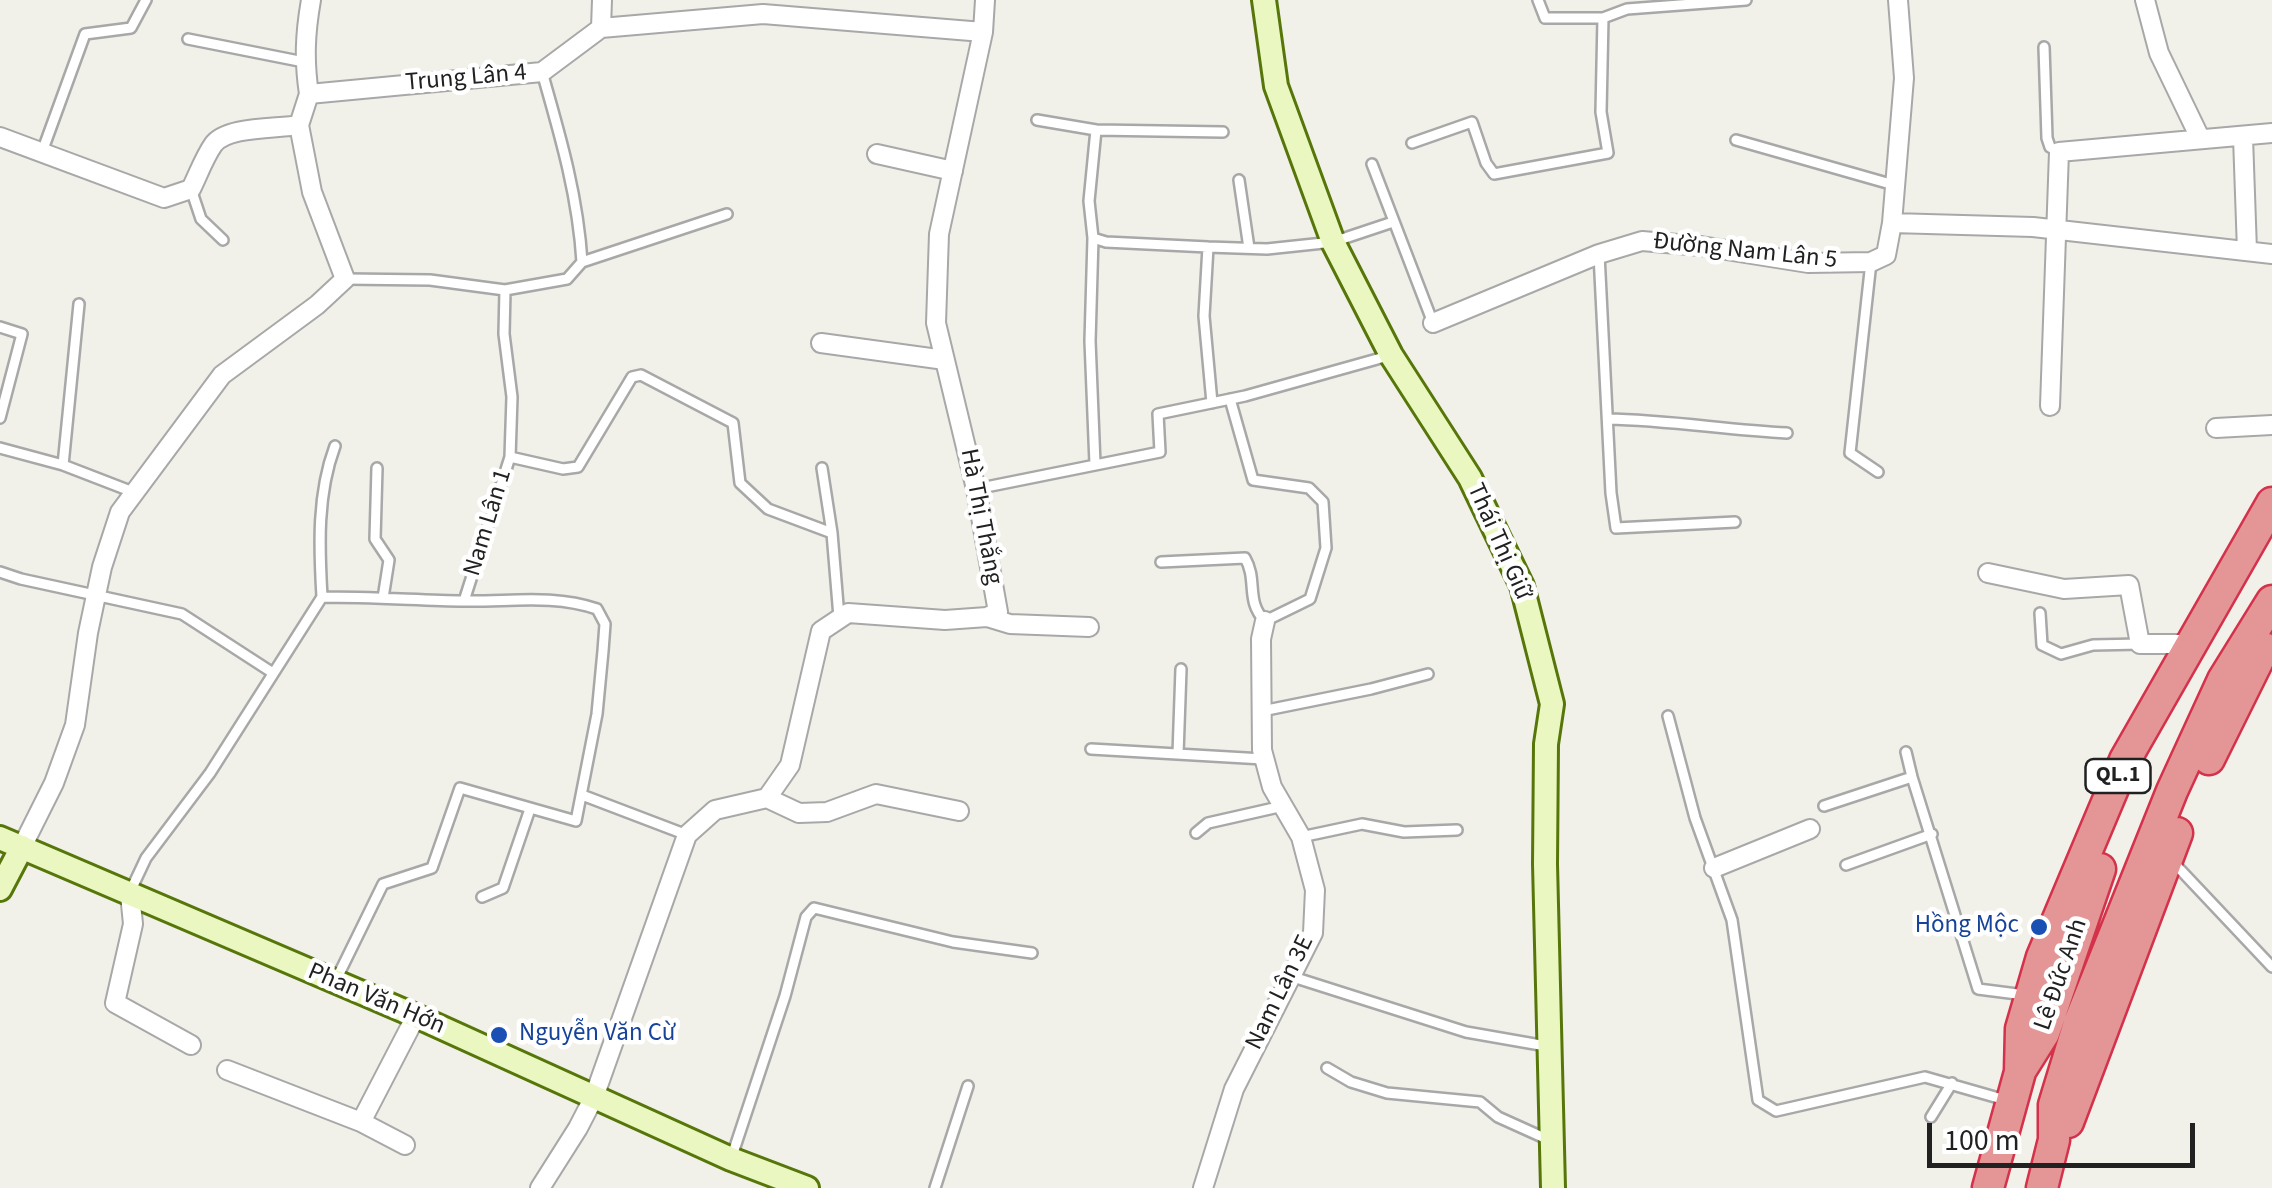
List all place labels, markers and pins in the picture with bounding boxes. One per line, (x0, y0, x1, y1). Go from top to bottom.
place label: Hồng Mộc (1915, 912, 2019, 942)
marker: Hồng Mộc (2028, 916, 2050, 938)
place label: Nguyễn Văn Cừ (519, 1020, 675, 1050)
marker: Nguyễn Văn Cừ (488, 1024, 510, 1046)

